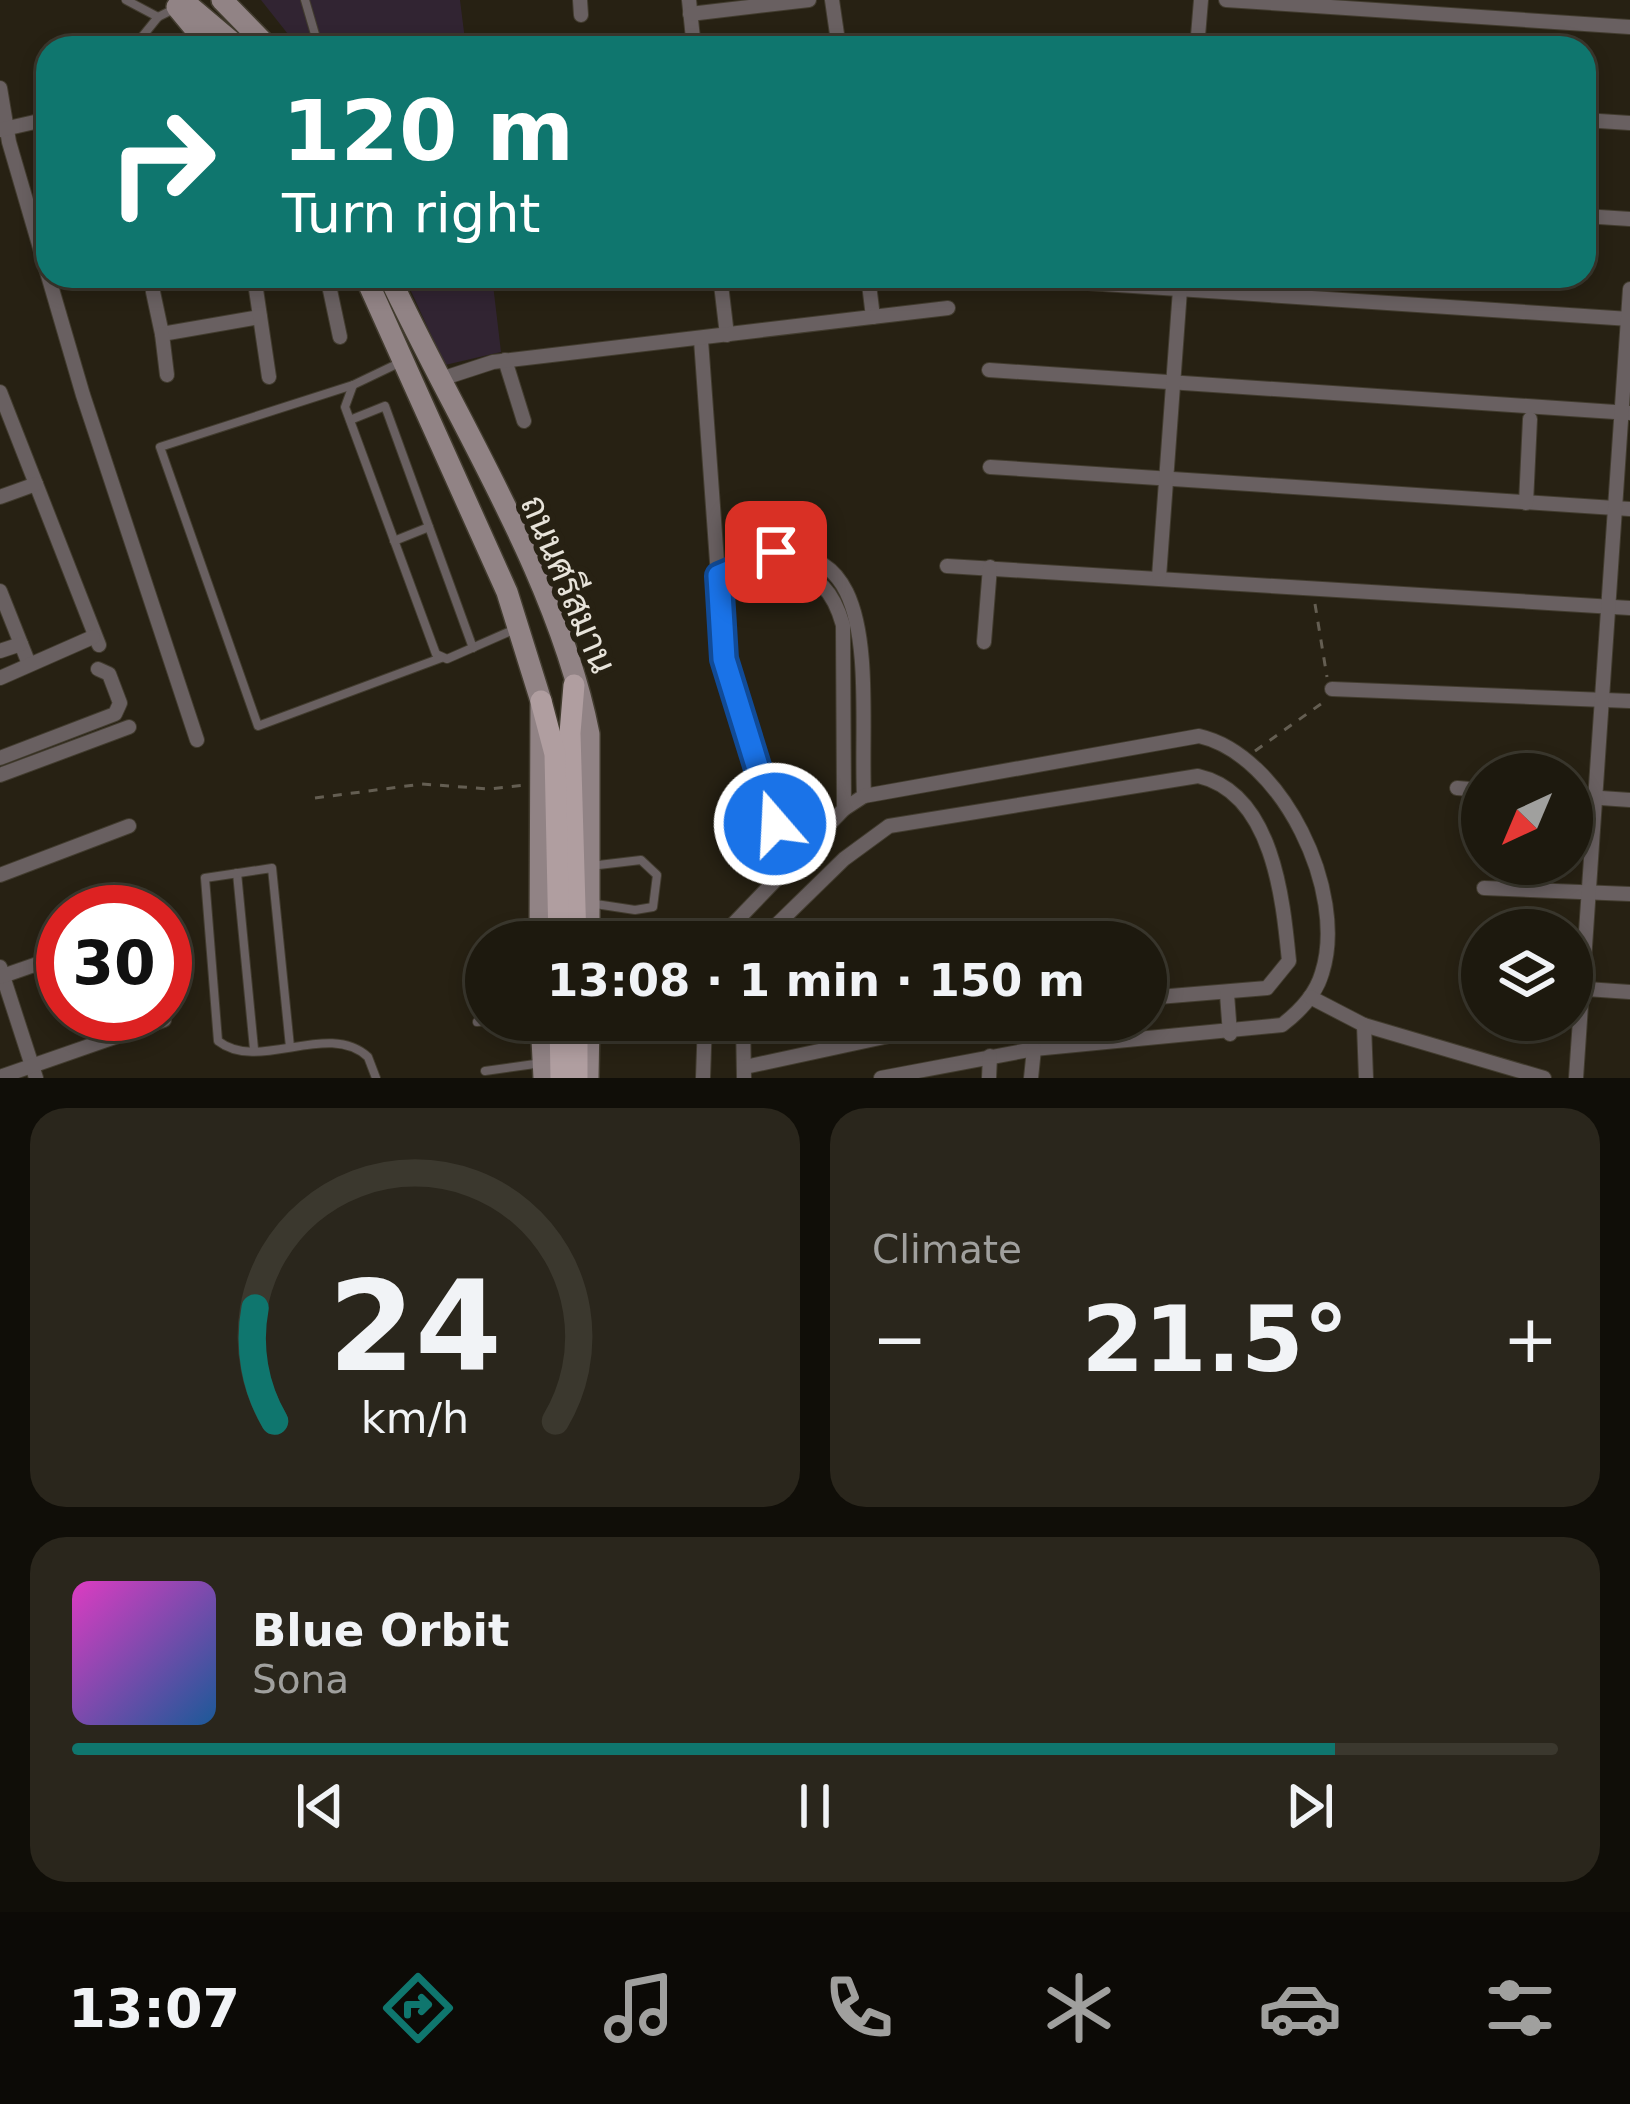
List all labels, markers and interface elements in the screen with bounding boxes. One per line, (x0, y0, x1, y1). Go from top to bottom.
text: 120 m (282, 82, 574, 180)
icon: right (84, 84, 240, 240)
text: Turn right (282, 182, 541, 245)
street label: ถนนศรีสมาน (513, 488, 626, 679)
pin (725, 501, 827, 603)
icon: arrive (743, 519, 809, 585)
north arrow (1461, 753, 1593, 885)
map controls (1461, 753, 1593, 1041)
position arrow (712, 761, 838, 887)
speed limit sign: 30 (36, 885, 192, 1041)
button: layers (1461, 909, 1593, 1041)
text: 13:08 · 1 min · 150 m (547, 954, 1085, 1007)
text: Climate (872, 1227, 1022, 1272)
text: 24 (328, 1254, 502, 1399)
text: 21.5° (1081, 1287, 1349, 1392)
text: − (872, 1301, 927, 1378)
text: + (1503, 1301, 1558, 1378)
text: km/h (361, 1392, 469, 1442)
text: Blue Orbit (252, 1604, 510, 1657)
text: Sona (252, 1657, 349, 1702)
icon: previous (287, 1773, 353, 1839)
icon: pause (782, 1773, 848, 1839)
icon: next (1277, 1773, 1343, 1839)
icon: directions (376, 1966, 460, 2050)
icon: music (597, 1966, 681, 2050)
icon: phone (817, 1966, 901, 2050)
icon: climate (1037, 1966, 1121, 2050)
icon: car (1258, 1966, 1342, 2050)
icon: filters (1478, 1966, 1562, 2050)
text: 13:07 (68, 1977, 240, 2040)

